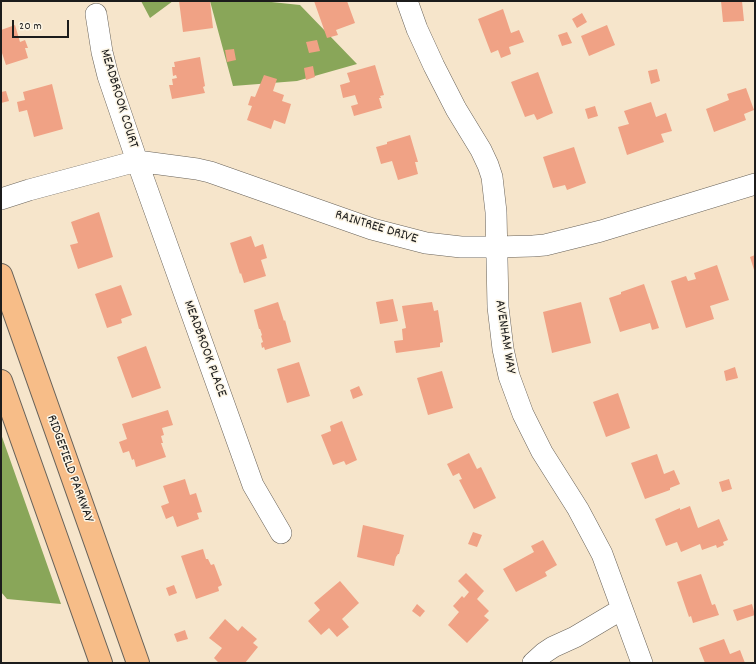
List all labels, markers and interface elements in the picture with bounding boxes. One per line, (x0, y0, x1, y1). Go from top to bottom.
scale bar (14, 12, 71, 38)
text: 20 m (19, 18, 42, 35)
street label: MEADBROOK COURT (95, 47, 141, 151)
street label: RAINTREE DRIVE (333, 207, 419, 249)
street label: MEADBROOK PLACE (179, 298, 229, 400)
street label: AVENHAM WAY (490, 299, 518, 375)
street label: RIDGEFIELD PARKWAY (42, 413, 96, 525)

